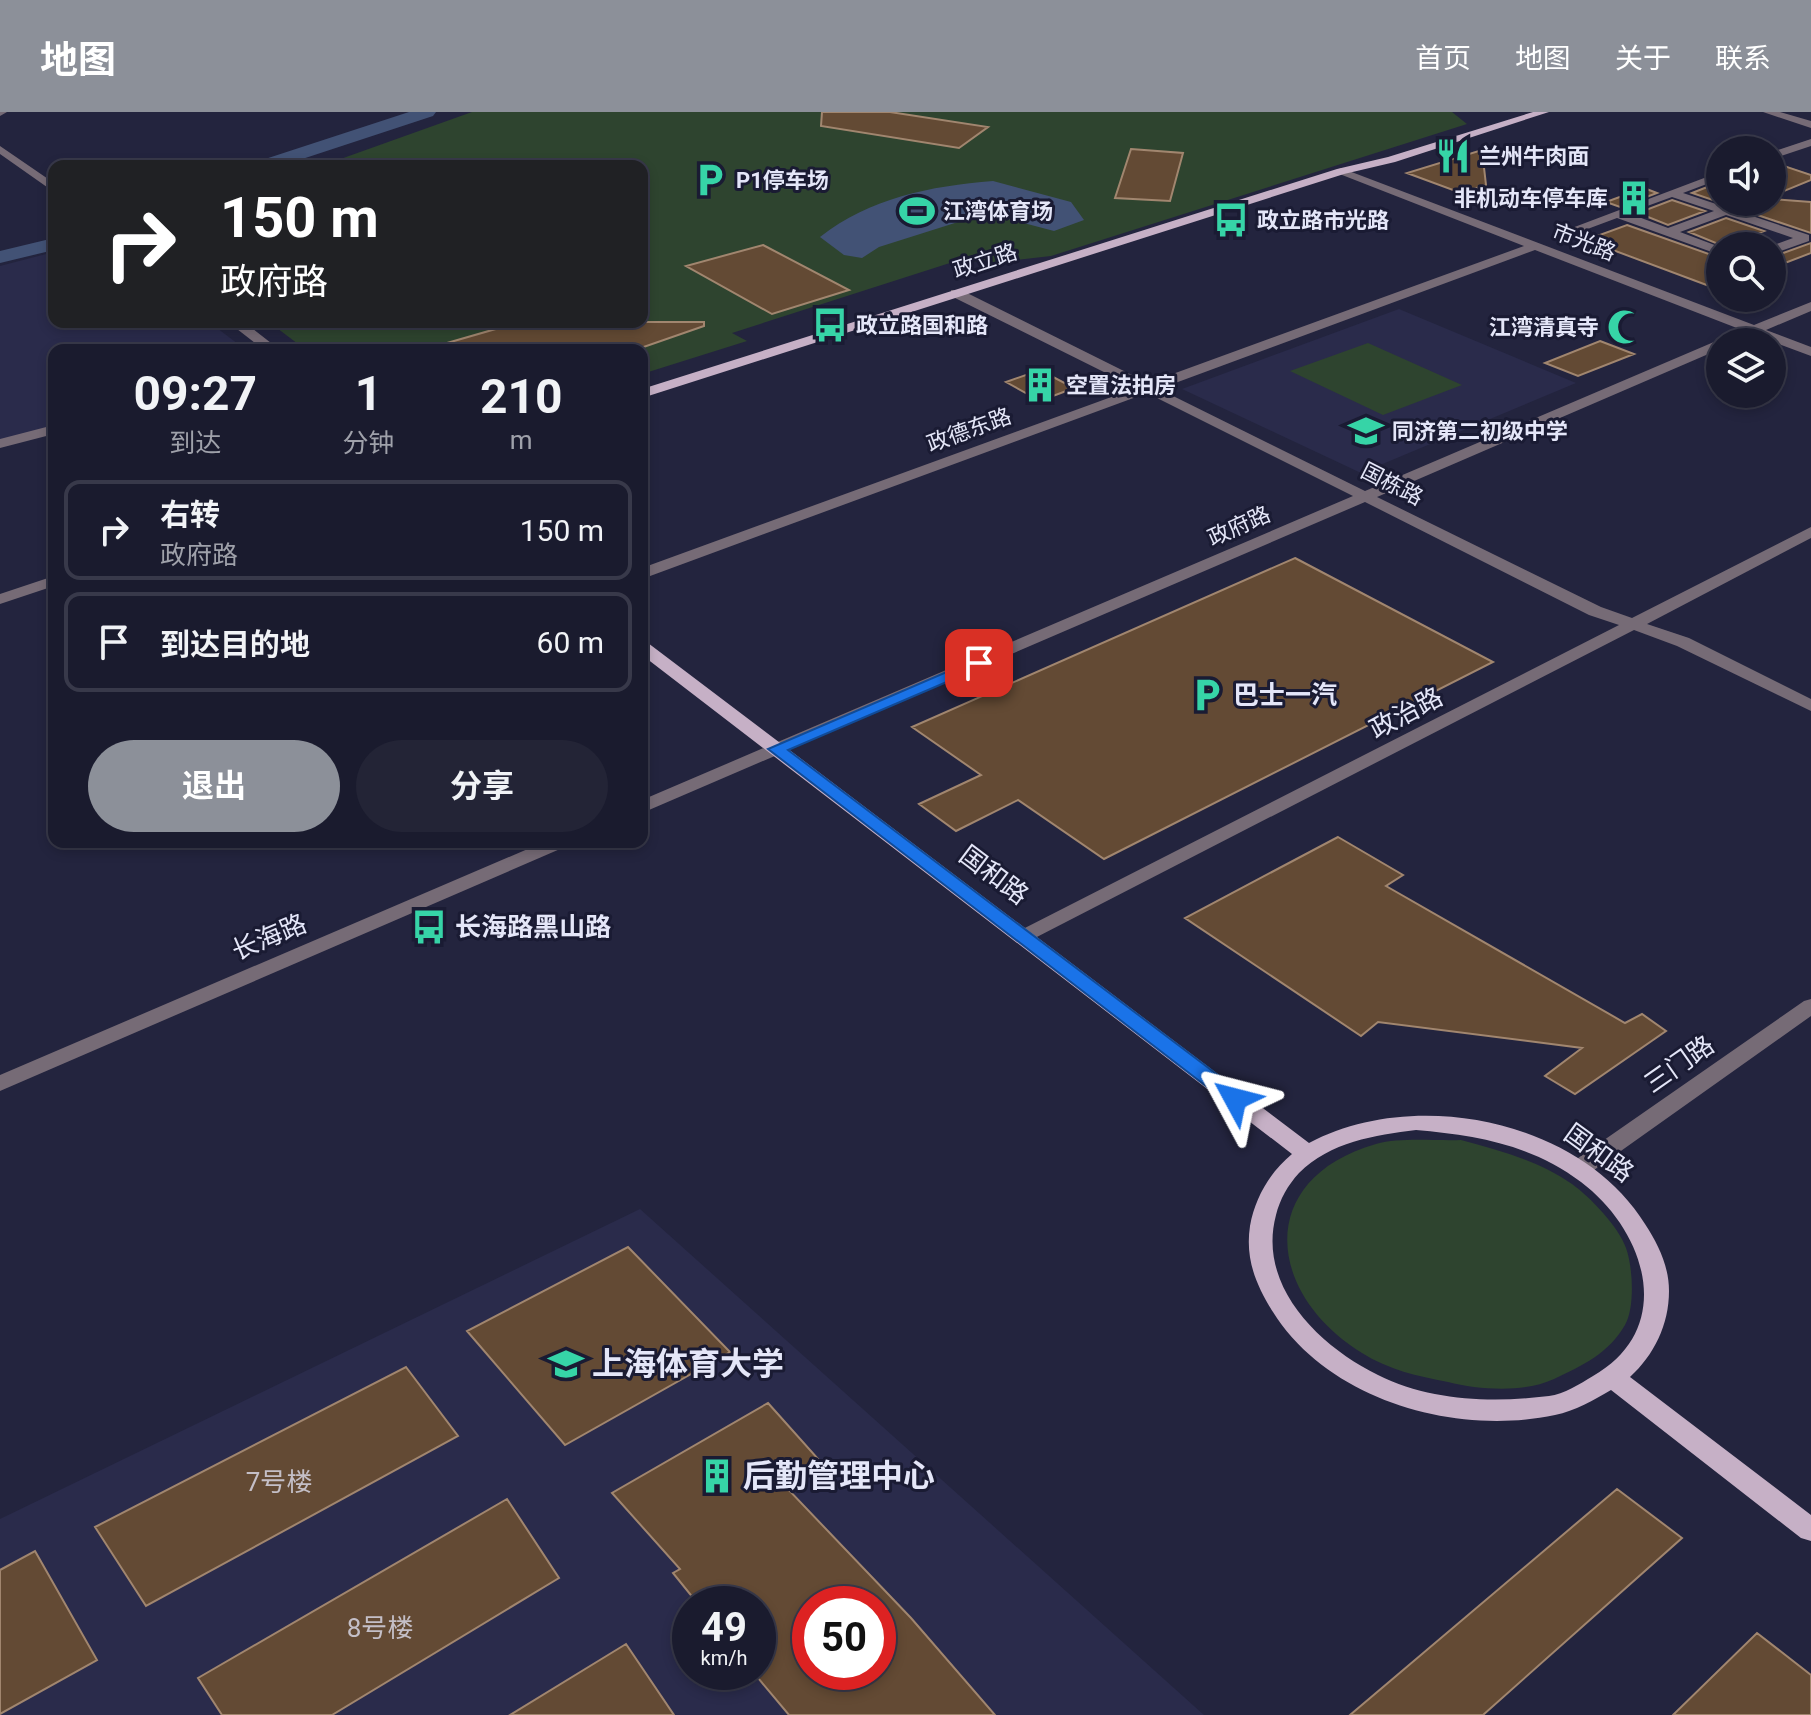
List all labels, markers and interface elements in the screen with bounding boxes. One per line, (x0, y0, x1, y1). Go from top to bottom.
text: 地图 (40, 38, 116, 82)
text: 首页 (1415, 42, 1471, 75)
text: 地图 (1515, 42, 1571, 75)
text: 关于 (1615, 42, 1671, 75)
text: 联系 (1715, 42, 1771, 75)
map controls (1706, 136, 1786, 408)
button: sound (1706, 136, 1786, 216)
restaurant icon: 兰州牛肉面 (1434, 137, 1472, 175)
place label: 兰州牛肉面 (1479, 144, 1589, 169)
parking icon: P1停车场 (691, 161, 729, 199)
place label: P1停车场 (736, 168, 829, 193)
building icon: 非机动车停车库 (1615, 179, 1653, 217)
text: 150 m (220, 185, 379, 251)
place label: 非机动车停车库 (1454, 186, 1608, 211)
icon: right (88, 192, 192, 296)
sports icon: 江湾体育场 (898, 192, 936, 230)
place label: 江湾体育场 (943, 199, 1053, 224)
bus stop icon: 政立路市光路 (1212, 201, 1250, 239)
place label: 政立路市光路 (1257, 208, 1389, 233)
street label: 市光路 (1549, 219, 1619, 265)
button: search (1706, 232, 1786, 312)
street label: 政立路 (950, 239, 1020, 283)
text: 政府路 (220, 261, 328, 303)
bus stop icon: 政立路国和路 (811, 306, 849, 344)
mosque icon: 江湾清真寺 (1606, 308, 1644, 346)
place label: 政立路国和路 (856, 313, 988, 338)
place label: 江湾清真寺 (1489, 315, 1599, 340)
button: layers (1706, 328, 1786, 408)
text: 09:27 (133, 365, 257, 422)
text: 1 (355, 365, 382, 422)
building icon: 空置法拍房 (1021, 366, 1059, 404)
text: 210 (480, 368, 563, 425)
place label: 空置法拍房 (1066, 373, 1176, 398)
street label: 政德东路 (923, 403, 1015, 457)
school or university icon: 同济第二初级中学 (1347, 412, 1385, 450)
place label: 同济第二初级中学 (1392, 419, 1568, 444)
text: m (510, 425, 533, 455)
text: 到达 (169, 428, 221, 458)
text: 分钟 (343, 428, 395, 458)
street label: 国栋路 (1357, 458, 1427, 510)
text: 右转 (160, 497, 220, 532)
street label: 政府路 (1204, 501, 1274, 551)
icon: right (92, 508, 136, 552)
text: 150 m (520, 513, 604, 548)
text: 政府路 (160, 540, 238, 570)
icon: arrive (92, 620, 136, 664)
text: 60 m (537, 625, 604, 660)
text: 到达目的地 (160, 627, 310, 662)
pin (945, 629, 1013, 697)
icon: arrive (957, 641, 1001, 685)
parking icon: 巴士一汽 (1188, 676, 1226, 714)
place label: 巴士一汽 (1233, 680, 1337, 710)
street label: 政治路 (1365, 681, 1447, 745)
button: 退出 (88, 740, 340, 832)
button: 分享 (356, 740, 608, 832)
street label: 国和路 (954, 840, 1034, 910)
street label: 长海路 (227, 908, 311, 966)
bus stop icon: 长海路黑山路 (410, 908, 448, 946)
place label: 长海路黑山路 (455, 912, 611, 942)
street label: 三门路 (1638, 1029, 1720, 1099)
position arrow (1193, 1057, 1277, 1141)
street label: 国和路 (1559, 1118, 1639, 1188)
school or university icon: 上海体育大学 (547, 1345, 585, 1383)
place label: 上海体育大学 (592, 1345, 784, 1383)
building icon: 后勤管理中心 (698, 1457, 736, 1495)
place label: 后勤管理中心 (743, 1457, 935, 1495)
house number: 7号楼 (246, 1467, 312, 1497)
speed limit sign: 50 (792, 1586, 896, 1690)
text: 49 (701, 1604, 747, 1651)
house number: 8号楼 (347, 1613, 413, 1643)
text: km/h (701, 1646, 747, 1670)

